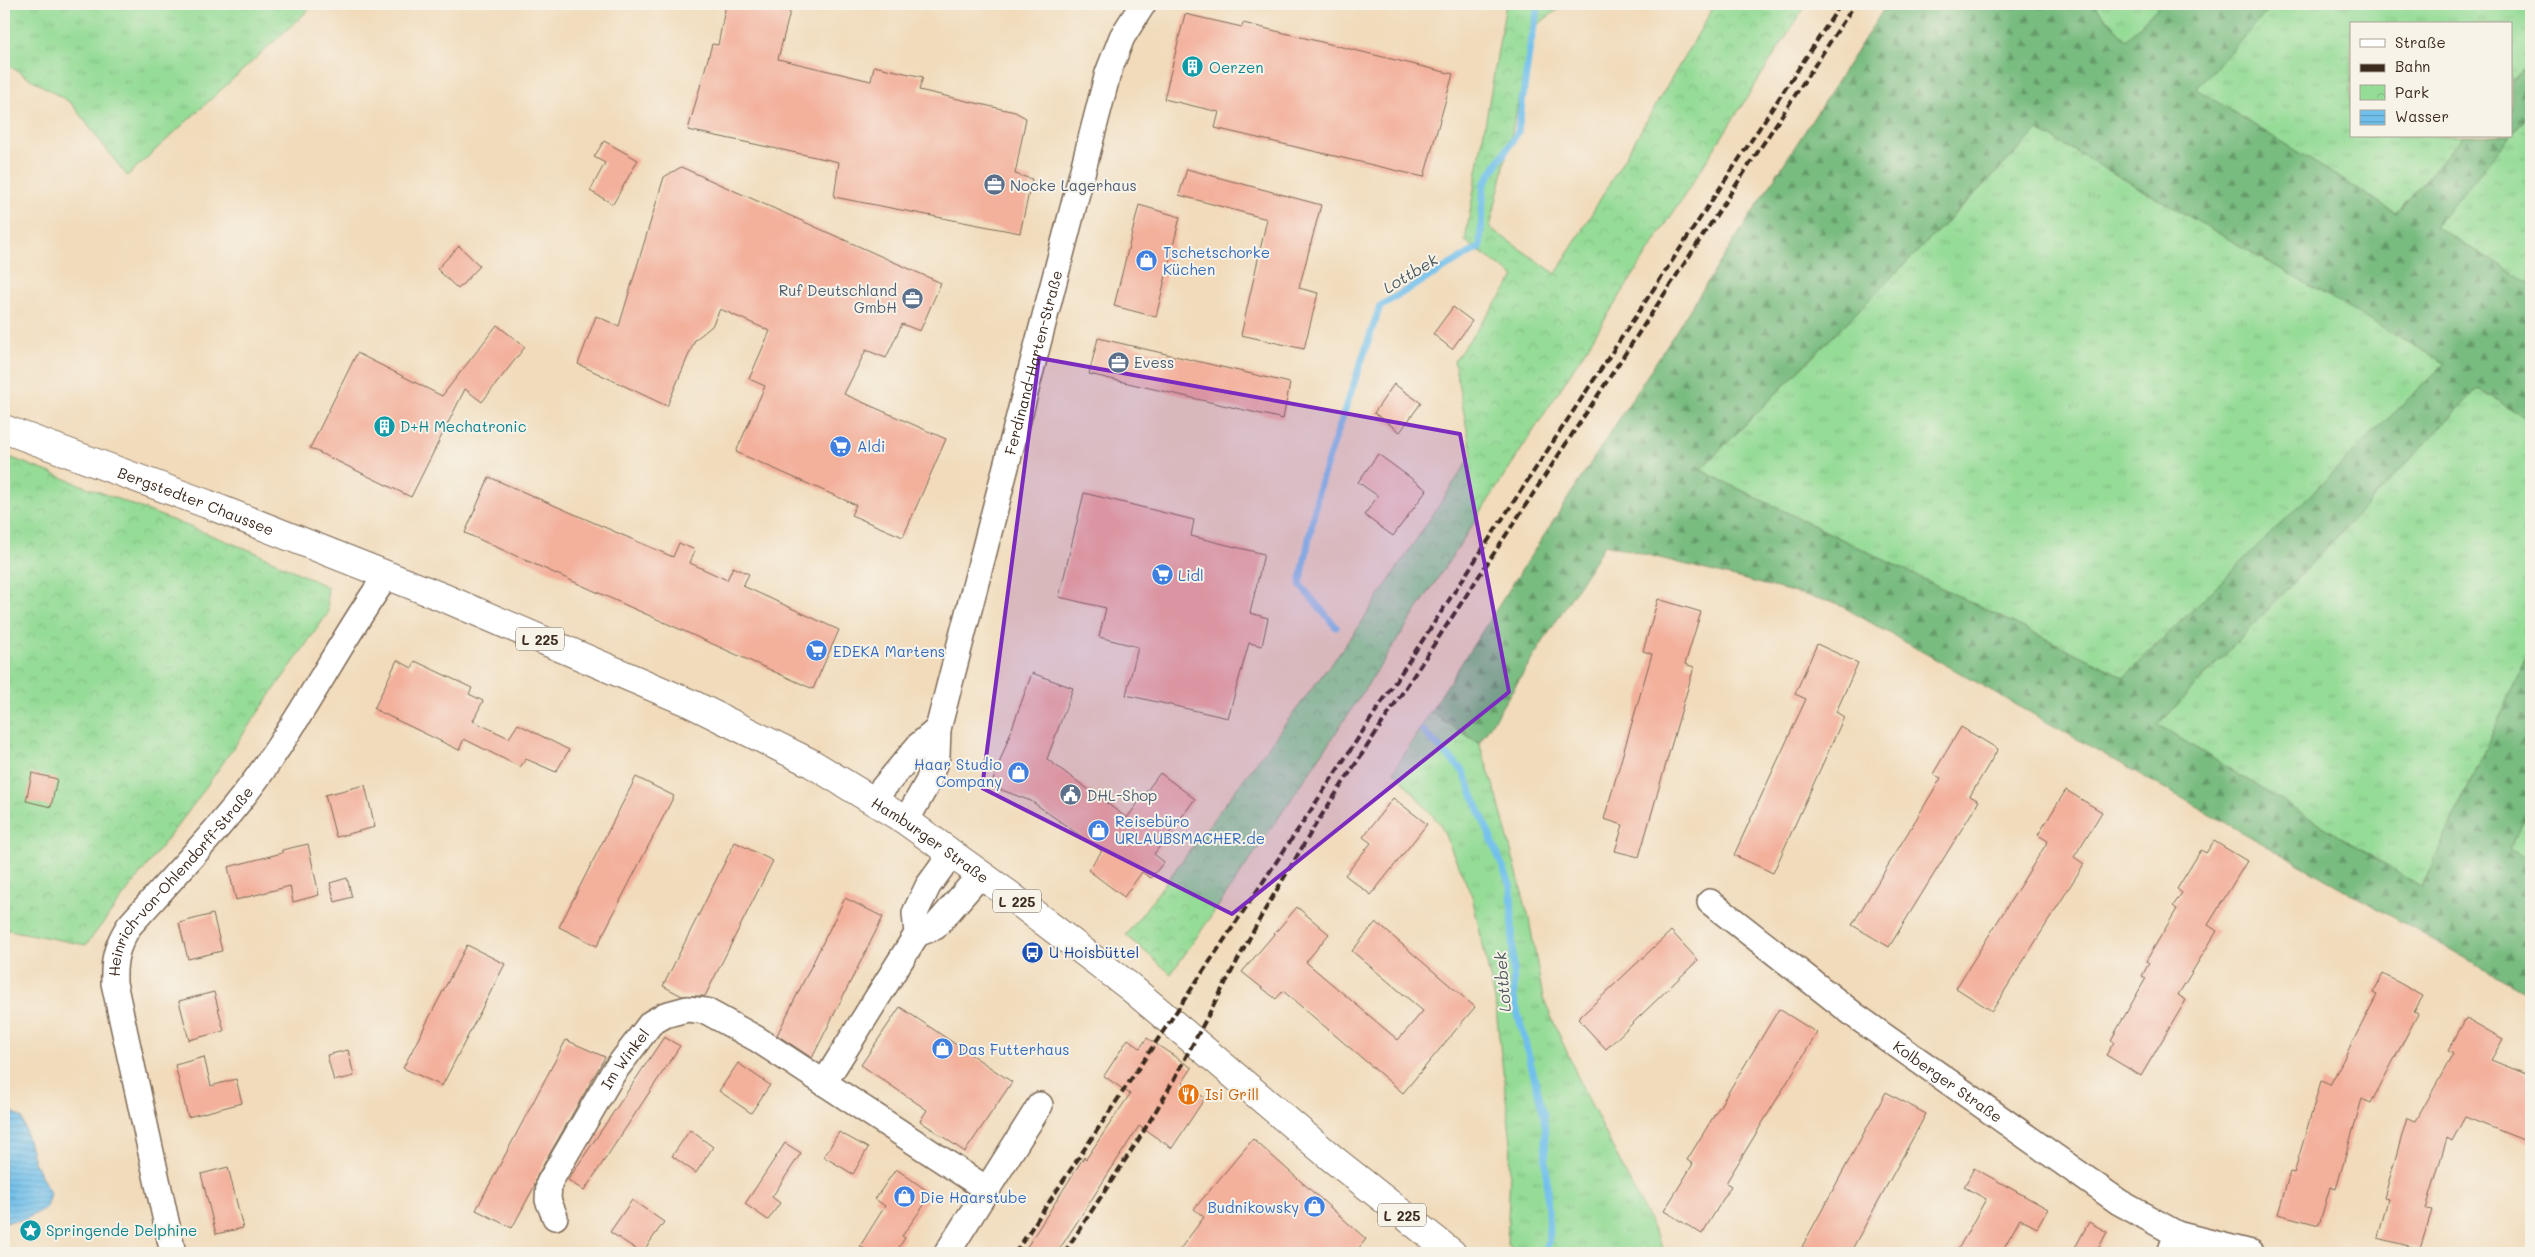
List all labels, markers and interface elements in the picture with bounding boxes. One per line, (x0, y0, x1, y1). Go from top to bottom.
legend (2350, 22, 2512, 138)
text: Straße (2395, 32, 2446, 52)
building icon: Oerzen (1181, 55, 1205, 79)
text: Bahn (2395, 56, 2430, 76)
place label: Oerzen (1209, 57, 1264, 77)
text: Park (2395, 82, 2429, 102)
text: Wasser (2395, 106, 2449, 126)
office icon: Nocke Lagerhaus (982, 173, 1006, 197)
place label: Nocke Lagerhaus (1010, 175, 1137, 195)
place label: Tschetschorke Küchen (1163, 242, 1270, 279)
water label: Lottbek (1379, 248, 1442, 298)
shop icon: Tschetschorke Küchen (1135, 249, 1159, 273)
street label: Ferdinand-Harten-Straße (999, 268, 1067, 457)
place label: Ruf Deutschland GmbH (779, 280, 897, 317)
office icon: Ruf Deutschland GmbH (901, 287, 925, 311)
office icon: Evess (1106, 350, 1130, 374)
place label: Evess (1134, 352, 1174, 372)
building icon: D+H Mechatronic (372, 414, 396, 438)
place label: D+H Mechatronic (400, 416, 527, 436)
supermarket icon: Aldi (829, 434, 853, 458)
place label: Aldi (857, 436, 885, 456)
street label: Bergstedter Chaussee (115, 462, 277, 540)
supermarket icon: Lidl (1150, 563, 1174, 587)
place label: Lidl (1178, 565, 1204, 585)
road number: L 225 (516, 628, 564, 650)
supermarket icon: EDEKA Martens (805, 639, 829, 663)
place label: EDEKA Martens (833, 641, 945, 661)
place label: Haar Studio Company (914, 754, 1002, 791)
shop icon: Haar Studio Company (1006, 761, 1030, 785)
street label: Heinrich-von-Ohlendorff-Straße (104, 782, 257, 977)
public building icon: DHL-Shop (1059, 783, 1083, 807)
place label: DHL-Shop (1087, 785, 1157, 805)
street label: Hamburger Straße (868, 792, 993, 887)
place label: Reisebüro URLAUBSMACHER.de (1115, 811, 1265, 848)
shop icon: Reisebüro URLAUBSMACHER.de (1087, 818, 1111, 842)
road number: L 225 (993, 889, 1041, 912)
bus stop icon: U Hoisbüttel (1021, 940, 1045, 964)
place label: U Hoisbüttel (1049, 942, 1139, 962)
water label: Lottbek (1489, 950, 1515, 1013)
street label: Im Winkel (596, 1024, 653, 1093)
street label: Kolberger Straße (1889, 1036, 2007, 1127)
shop icon: Das Futterhaus (930, 1037, 954, 1061)
place label: Das Futterhaus (958, 1039, 1070, 1059)
restaurant icon: Isi Grill (1177, 1082, 1201, 1106)
place label: Isi Grill (1205, 1084, 1259, 1104)
shop icon: Die Haarstube (892, 1185, 916, 1209)
place label: Die Haarstube (920, 1187, 1027, 1207)
shop icon: Budnikowsky (1303, 1195, 1327, 1219)
place label: Budnikowsky (1207, 1197, 1299, 1217)
road number: L 225 (1378, 1204, 1426, 1226)
place icon: Springende Delphine (18, 1218, 42, 1242)
place label: Springende Delphine (46, 1220, 197, 1240)

